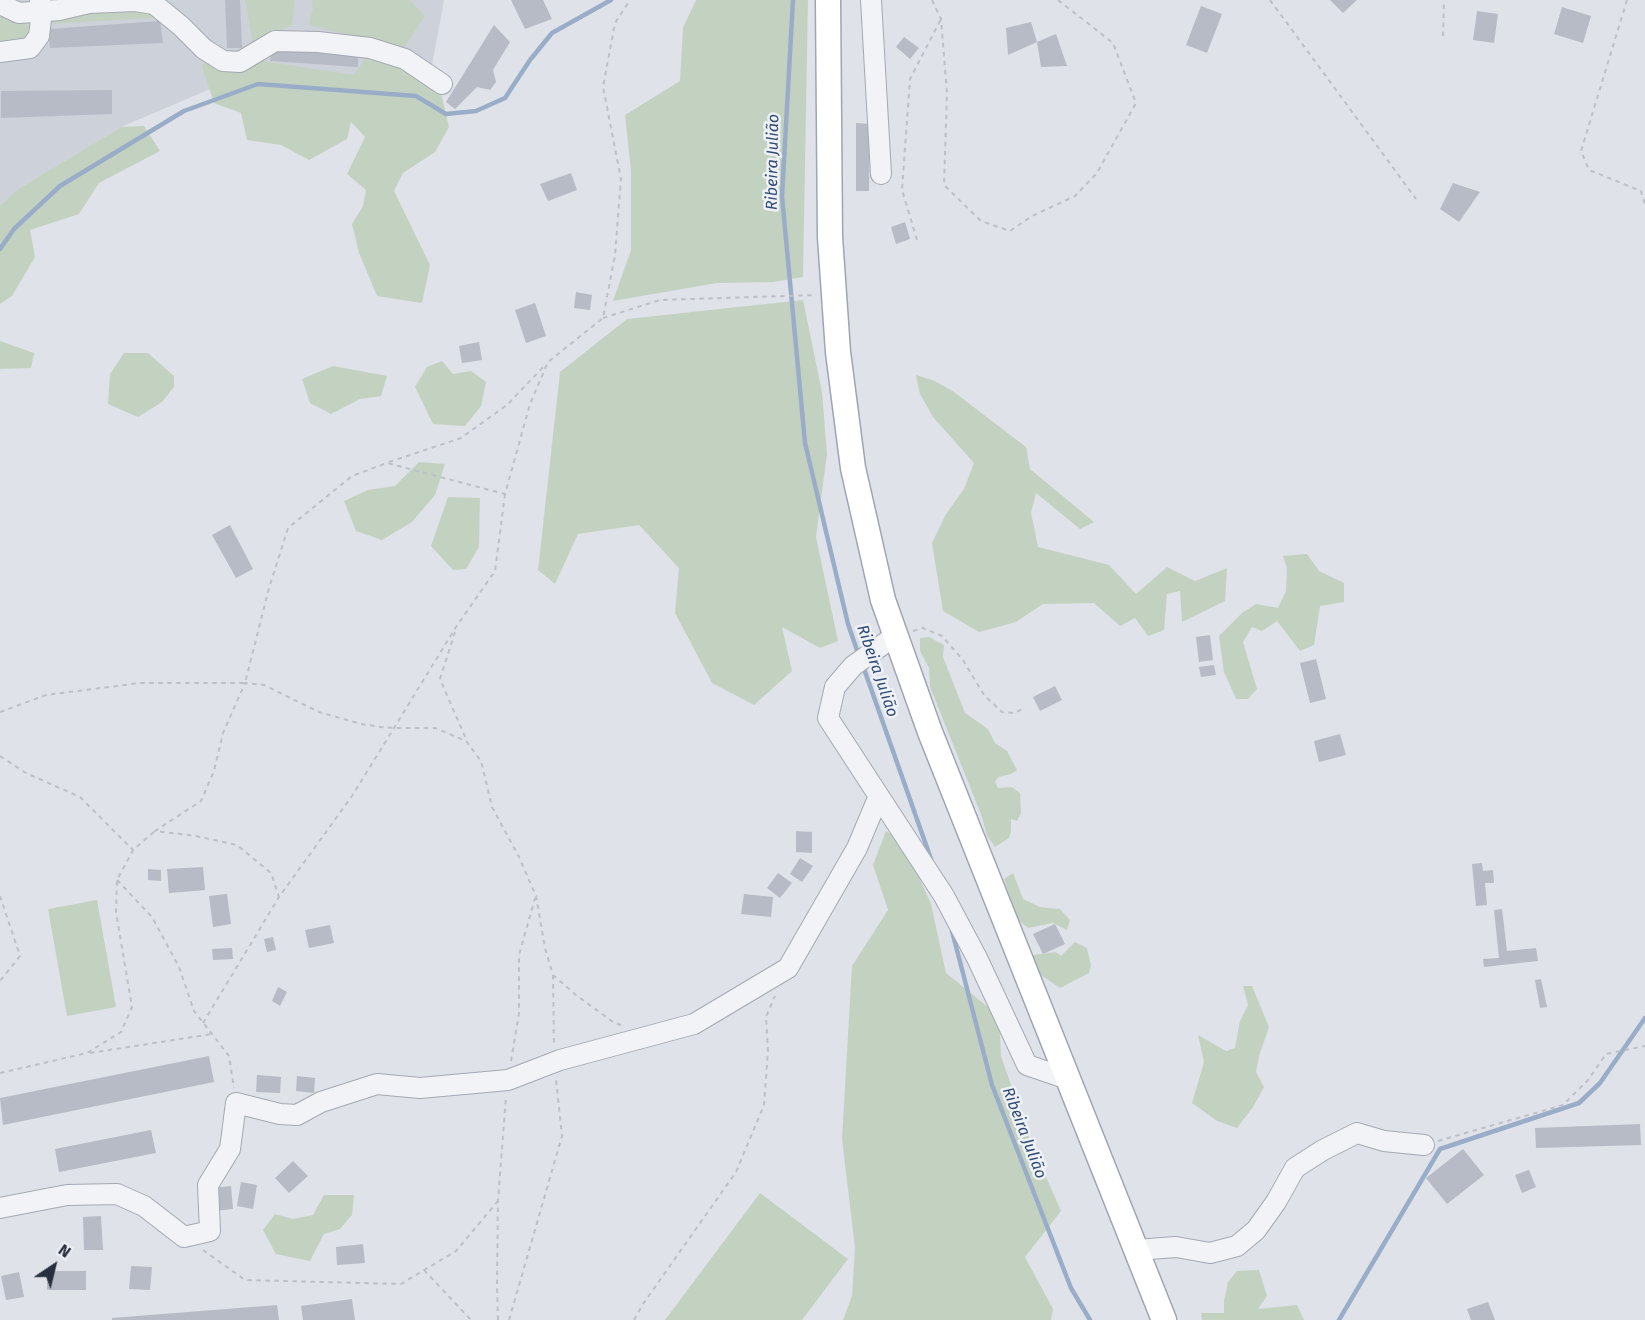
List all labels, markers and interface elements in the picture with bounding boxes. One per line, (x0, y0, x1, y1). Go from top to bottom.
water label: Ribeira Julião (763, 114, 783, 210)
water label: Ribeira Julião (852, 622, 902, 720)
water label: Ribeira Julião (998, 1085, 1050, 1181)
north arrow (24, 1236, 84, 1296)
text: N (55, 1240, 74, 1262)

